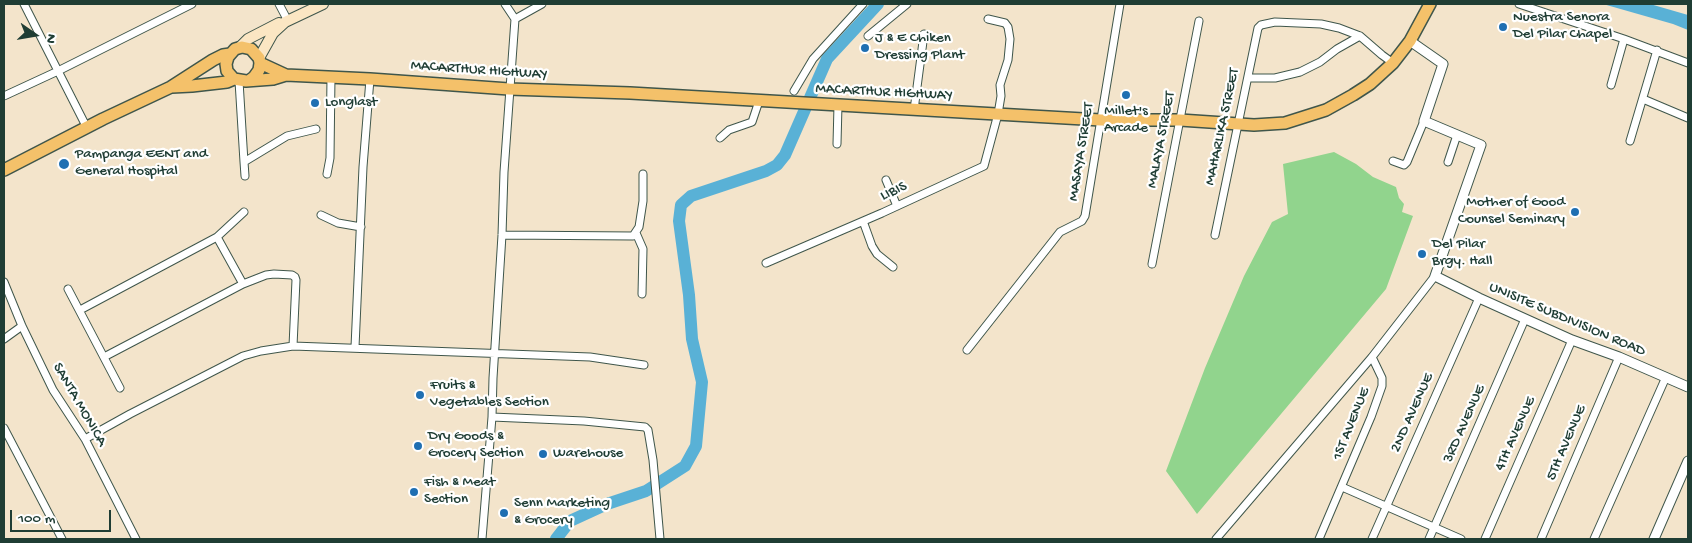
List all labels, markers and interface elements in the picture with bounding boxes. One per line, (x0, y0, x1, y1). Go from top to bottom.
place label: Nuestra Senora Del Pilar Chapel (1513, 9, 1612, 44)
north arrow (10, 10, 60, 60)
marker: Nuestra Senora Del Pilar Chapel (1497, 21, 1509, 33)
place label: J & E Chiken Dressing Plant (875, 30, 964, 65)
text: N (41, 32, 59, 45)
marker: J & E Chiken Dressing Plant (859, 42, 871, 54)
street label: MACARTHUR HIGHWAY (410, 57, 548, 85)
street label: MAHARLIKA STREET (1202, 67, 1244, 187)
street label: MACARTHUR HIGHWAY (815, 80, 953, 106)
marker: Millet's Arcade (1120, 89, 1132, 101)
street label: MALAYA STREET (1144, 90, 1180, 190)
place label: Longlast (325, 94, 377, 112)
marker: Longlast (309, 97, 321, 109)
street label: MASAYA STREET (1065, 101, 1099, 203)
place label: Millet's Arcade (1104, 103, 1148, 138)
place label: Pampanga EENT and General Hospital (75, 146, 208, 181)
marker: Pampanga EENT and General Hospital (57, 157, 71, 171)
street label: LIBIS (878, 178, 910, 206)
place label: Mother of Good Counsel Seminary (1458, 194, 1565, 229)
marker: Mother of Good Counsel Seminary (1569, 206, 1581, 218)
place label: Del Pilar Brgy. Hall (1432, 236, 1493, 271)
marker: Del Pilar Brgy. Hall (1416, 248, 1428, 260)
street label: UNISITE SUBDIVISION ROAD (1486, 279, 1648, 361)
street label: SANTA MONICA (48, 360, 110, 450)
street label: 2ND AVENUE (1388, 371, 1438, 455)
place label: Fruits & Vegetables Section (430, 377, 549, 412)
street label: 3RD AVENUE (1440, 382, 1490, 466)
street label: 1ST AVENUE (1329, 385, 1375, 463)
marker: Fruits & Vegetables Section (414, 389, 426, 401)
street label: 4TH AVENUE (1492, 394, 1540, 474)
street label: 5TH AVENUE (1543, 403, 1591, 483)
place label: Dry Goods & Grocery Section (428, 428, 524, 463)
marker: Dry Goods & Grocery Section (412, 440, 424, 452)
place label: Warehouse (553, 445, 623, 463)
marker: Warehouse (537, 448, 549, 460)
place label: Fish & Meat Section (424, 474, 495, 509)
marker: Fish & Meat Section (408, 486, 420, 498)
place label: Senn Marketing & Grocery (514, 495, 610, 530)
scale bar (12, 500, 114, 532)
marker: Senn Marketing & Grocery (498, 507, 510, 519)
text: 100 m (18, 510, 55, 528)

